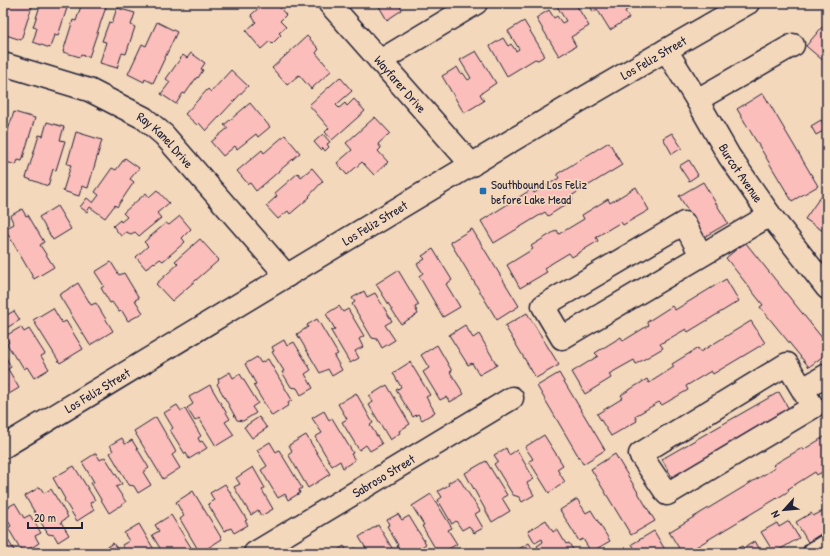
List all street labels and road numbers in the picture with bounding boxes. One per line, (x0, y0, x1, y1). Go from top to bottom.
street label: Los Feliz Street (617, 31, 690, 84)
street label: Wayfarer Drive (370, 51, 431, 117)
street label: Ray Kanel Drive (134, 107, 198, 172)
street label: Burcot Avenue (715, 140, 767, 206)
street label: Los Feliz Street (338, 196, 411, 249)
street label: Los Feliz Street (61, 363, 134, 417)
street label: Sabroso Street (349, 449, 419, 501)

